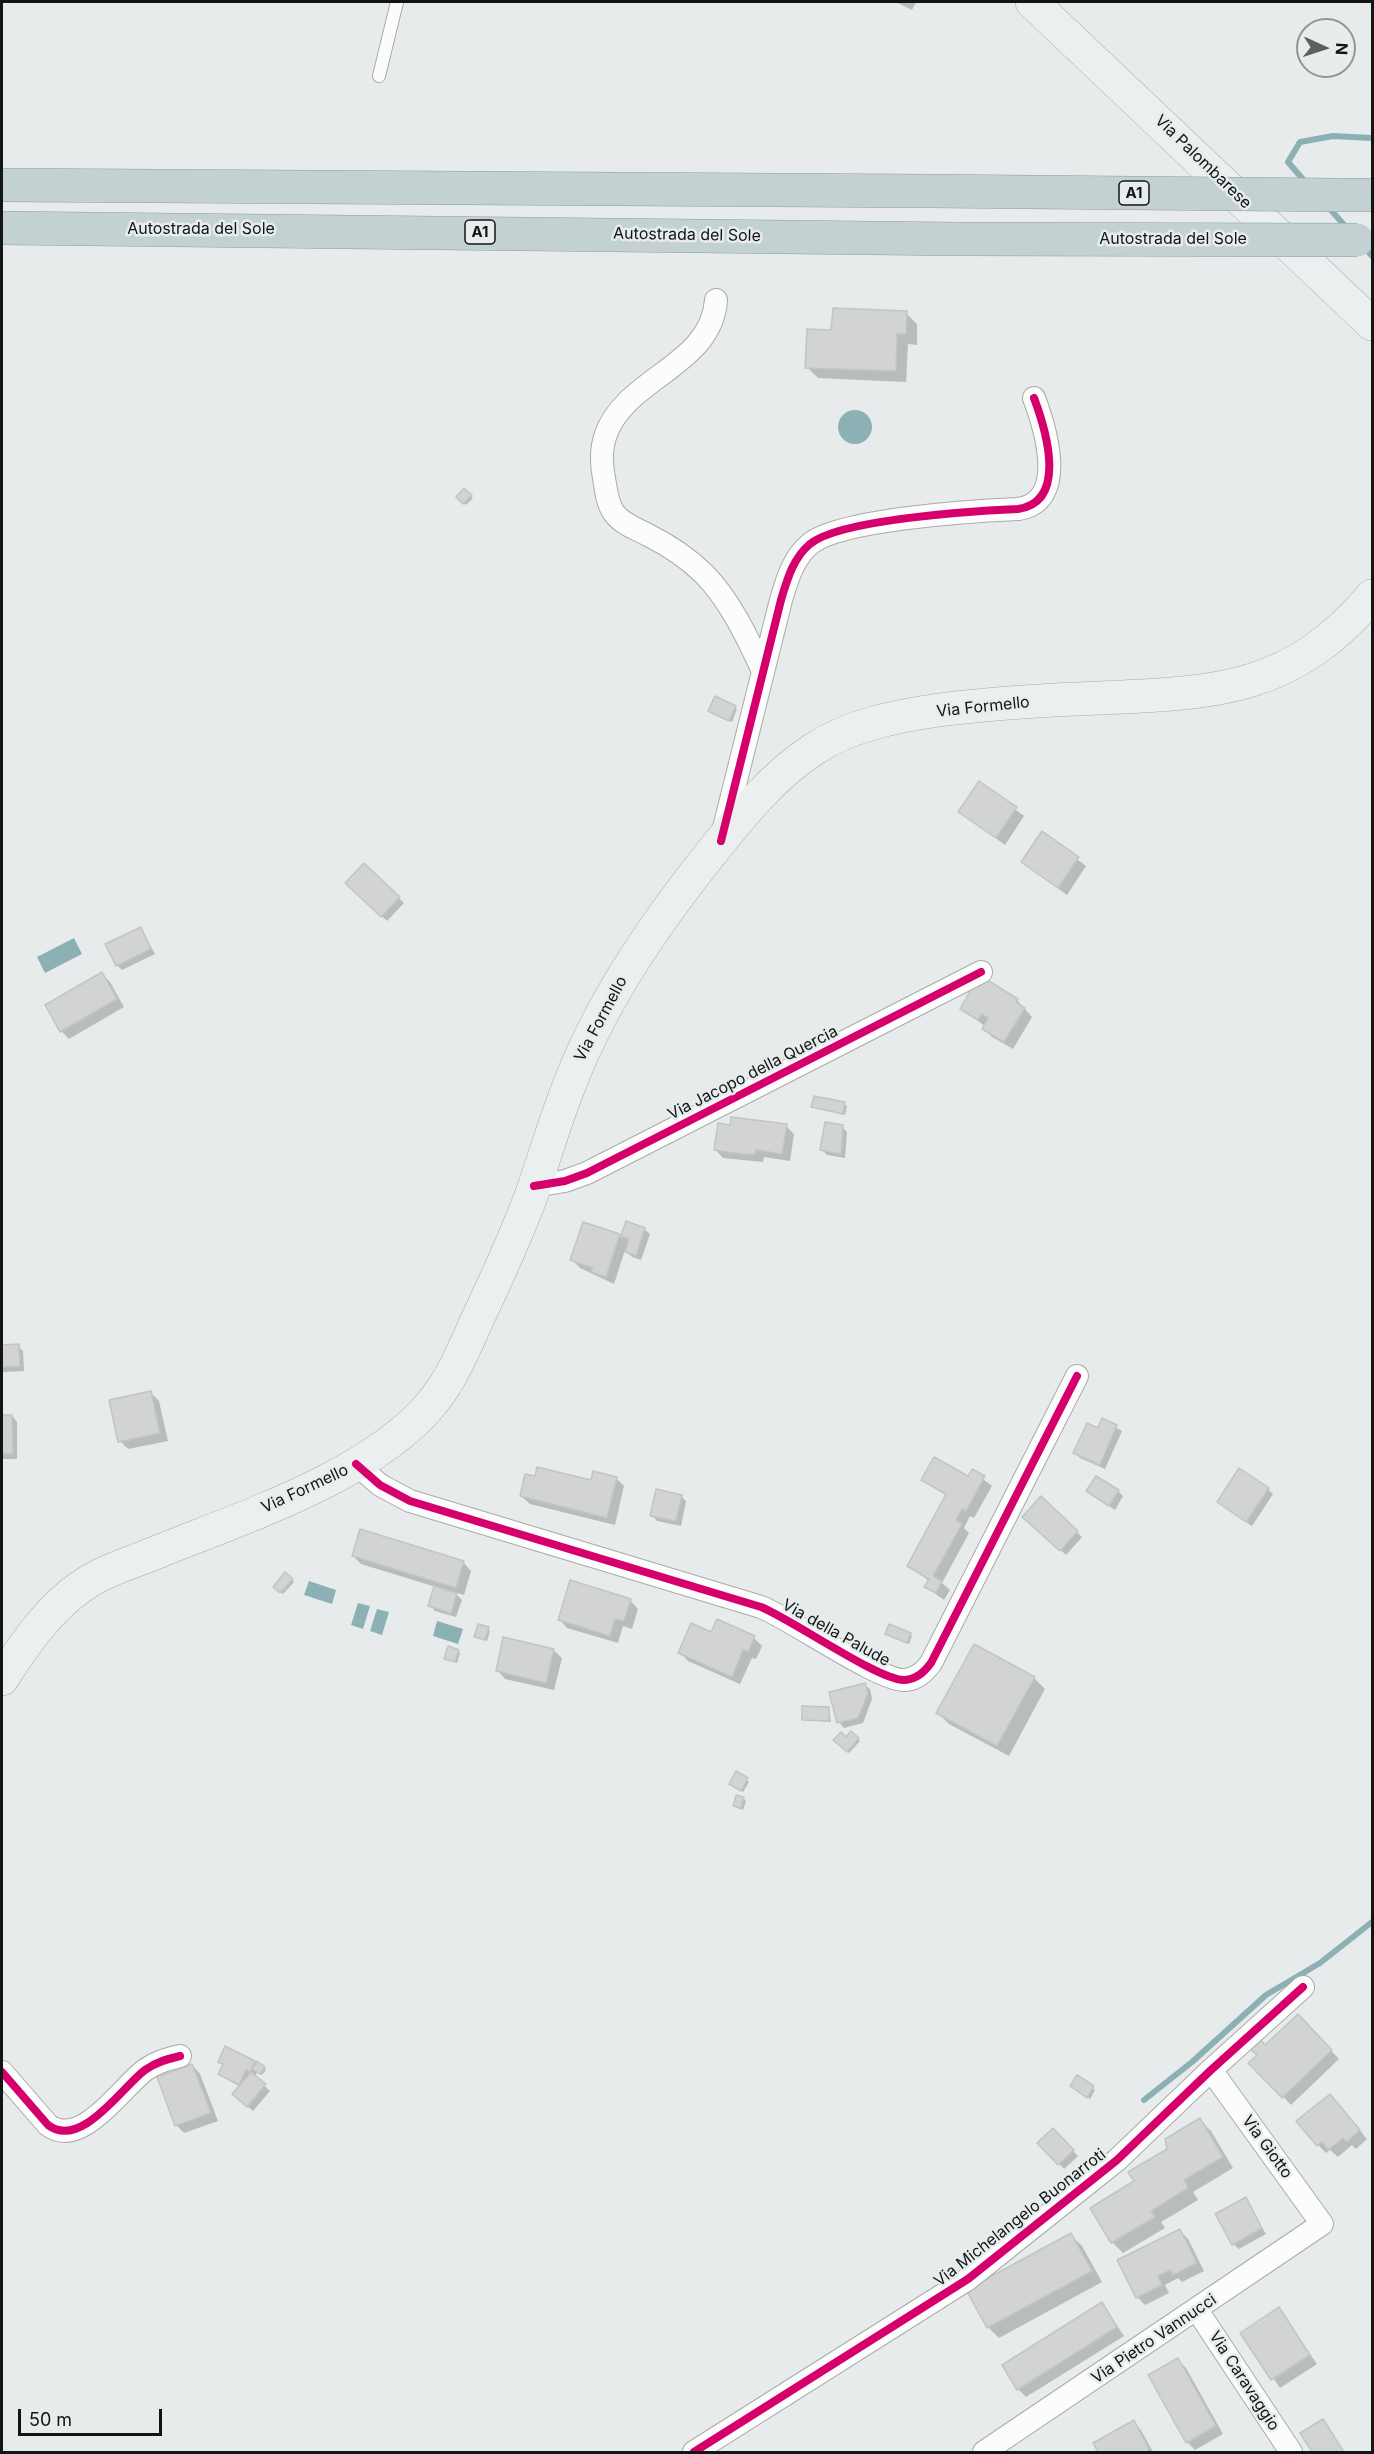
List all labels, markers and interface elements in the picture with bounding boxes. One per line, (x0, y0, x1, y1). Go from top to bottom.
north arrow (1296, 18, 1356, 78)
text: N (1332, 42, 1352, 55)
street label: Via Palombarese (1151, 111, 1255, 213)
road number: A1 (1119, 181, 1149, 205)
street label: Autostrada del Sole (127, 219, 275, 239)
road number: A1 (465, 220, 495, 244)
street label: Autostrada del Sole (613, 224, 761, 246)
street label: Autostrada del Sole (1099, 229, 1247, 249)
street label: Via Formello (935, 693, 1031, 721)
street label: Via Formello (571, 973, 631, 1065)
street label: Via Jacopo della Quercia (665, 1022, 841, 1124)
street label: Via Formello (258, 1460, 352, 1518)
street label: Via della Palude (779, 1595, 893, 1671)
street label: Via Giotto (1238, 2112, 1296, 2182)
street label: Via Michelangelo Buonarroti (930, 2145, 1110, 2291)
street label: Via Pietro Vannucci (1088, 2290, 1220, 2388)
street label: Via Caravaggio (1205, 2328, 1283, 2434)
scale bar (21, 2397, 165, 2435)
text: 50 m (29, 2409, 72, 2430)

